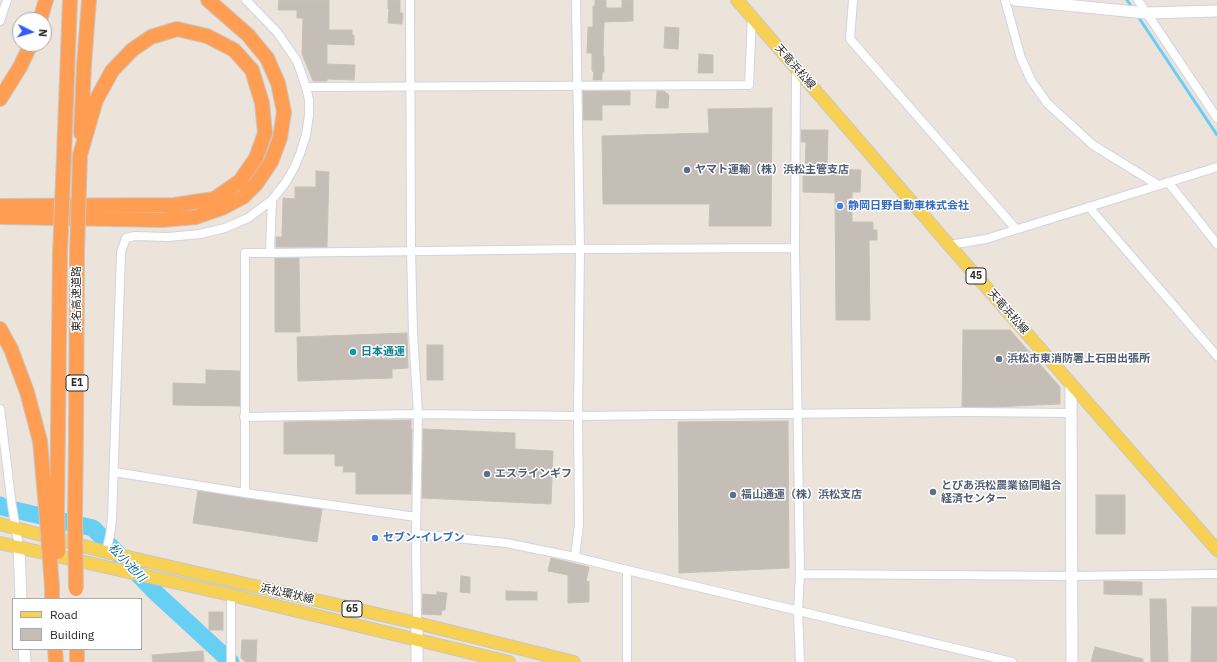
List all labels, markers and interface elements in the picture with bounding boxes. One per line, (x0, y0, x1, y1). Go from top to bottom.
north arrow (12, 12, 52, 52)
text: N (36, 28, 50, 38)
street label: 天竜浜松線 (772, 42, 818, 92)
place label: ヤマト運輸（株）浜松主管支店 (695, 163, 849, 177)
marker: ヤマト運輸（株）浜松主管支店 (682, 165, 692, 175)
place label: 静岡日野自動車株式会社 (848, 199, 969, 213)
marker: 静岡日野自動車株式会社 (835, 201, 845, 211)
street label: 東名高速道路 (70, 266, 84, 332)
road number: 45 (966, 268, 986, 284)
street label: 天竜浜松線 (985, 287, 1031, 337)
place label: 日本通運 (361, 345, 405, 359)
marker: 日本通運 (348, 347, 358, 357)
place label: 浜松市東消防署上石田出張所 (1007, 352, 1150, 366)
marker: 浜松市東消防署上石田出張所 (994, 354, 1004, 364)
road number: E1 (66, 375, 88, 391)
place label: エスラインギフ (495, 467, 572, 481)
marker: エスラインギフ (482, 469, 492, 479)
place label: とぴあ浜松農業協同組合 経済センター (941, 479, 1062, 505)
marker: とぴあ浜松農業協同組合 経済センター (928, 487, 938, 497)
place label: 福山通運（株）浜松支店 (741, 488, 862, 502)
marker: 福山通運（株）浜松支店 (728, 490, 738, 500)
place label: セブン-イレブン (383, 531, 464, 545)
marker: セブン-イレブン (370, 533, 380, 543)
water label: 松小池川 (105, 541, 149, 585)
street label: 浜松環状線 (259, 581, 315, 607)
legend (12, 598, 142, 650)
road number: 65 (342, 601, 362, 617)
text: Road (50, 607, 78, 622)
text: Building (50, 627, 94, 642)

